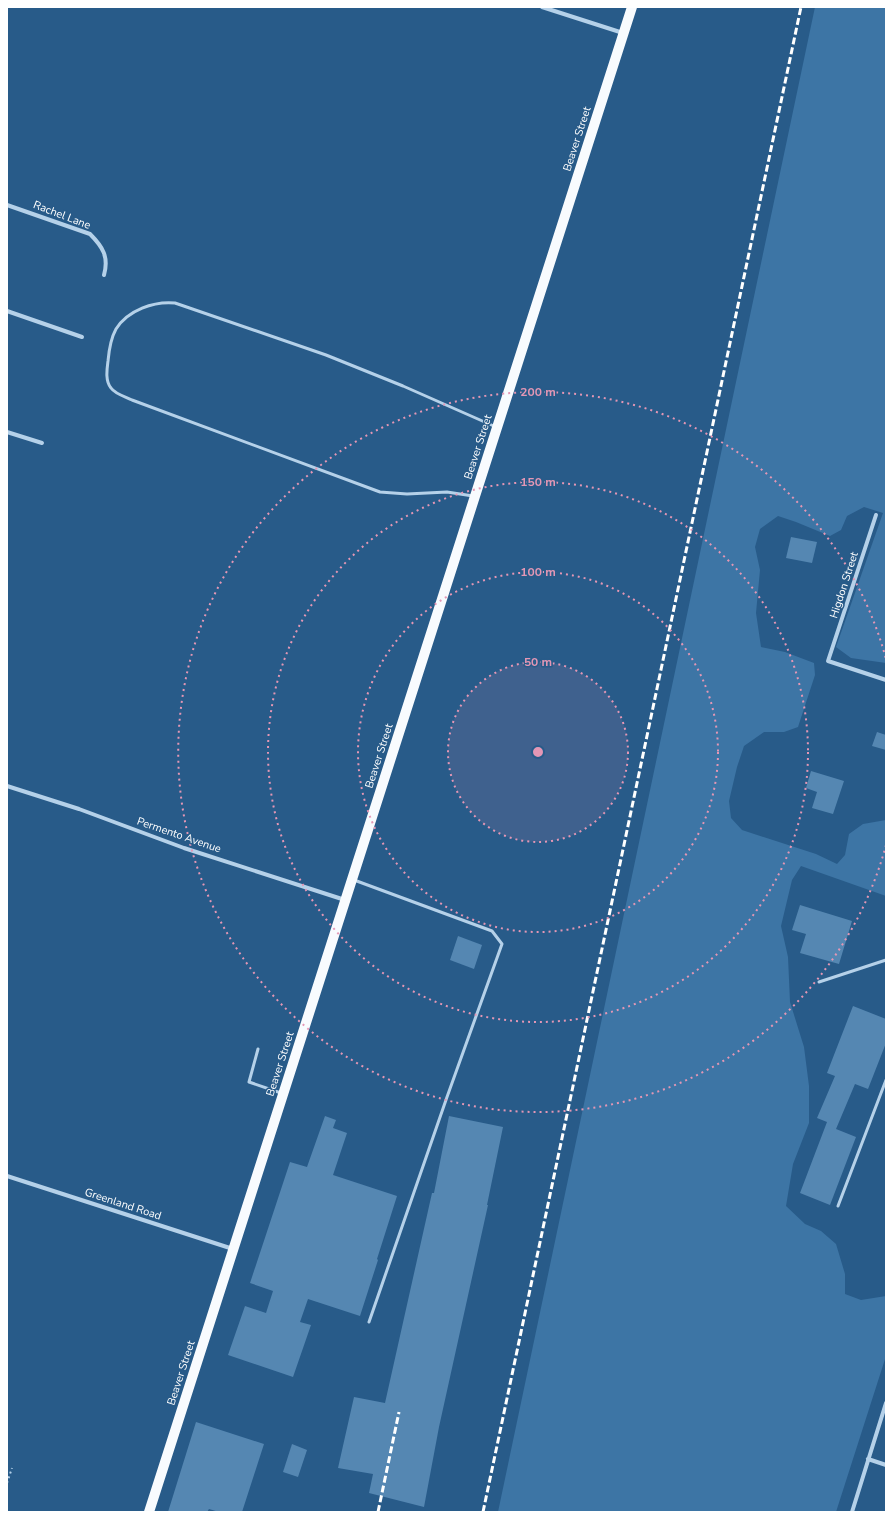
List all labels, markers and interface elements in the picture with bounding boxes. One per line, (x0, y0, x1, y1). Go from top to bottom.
street label: Beaver Street (559, 105, 595, 173)
street label: Rachel Lane (31, 197, 93, 233)
text: 200 m (520, 384, 556, 400)
street label: Beaver Street (460, 413, 496, 481)
text: 150 m (520, 474, 556, 490)
street label: Higdon Street (826, 550, 862, 620)
text: 100 m (520, 564, 556, 580)
text: 50 m (524, 654, 552, 670)
street label: Beaver Street (361, 722, 397, 790)
centre of rings (531, 745, 545, 759)
street label: Permento Avenue (135, 814, 223, 856)
street label: Beaver Street (262, 1030, 298, 1098)
street label: Greenland Road (83, 1185, 163, 1223)
street label: Beaver Street (163, 1339, 199, 1407)

